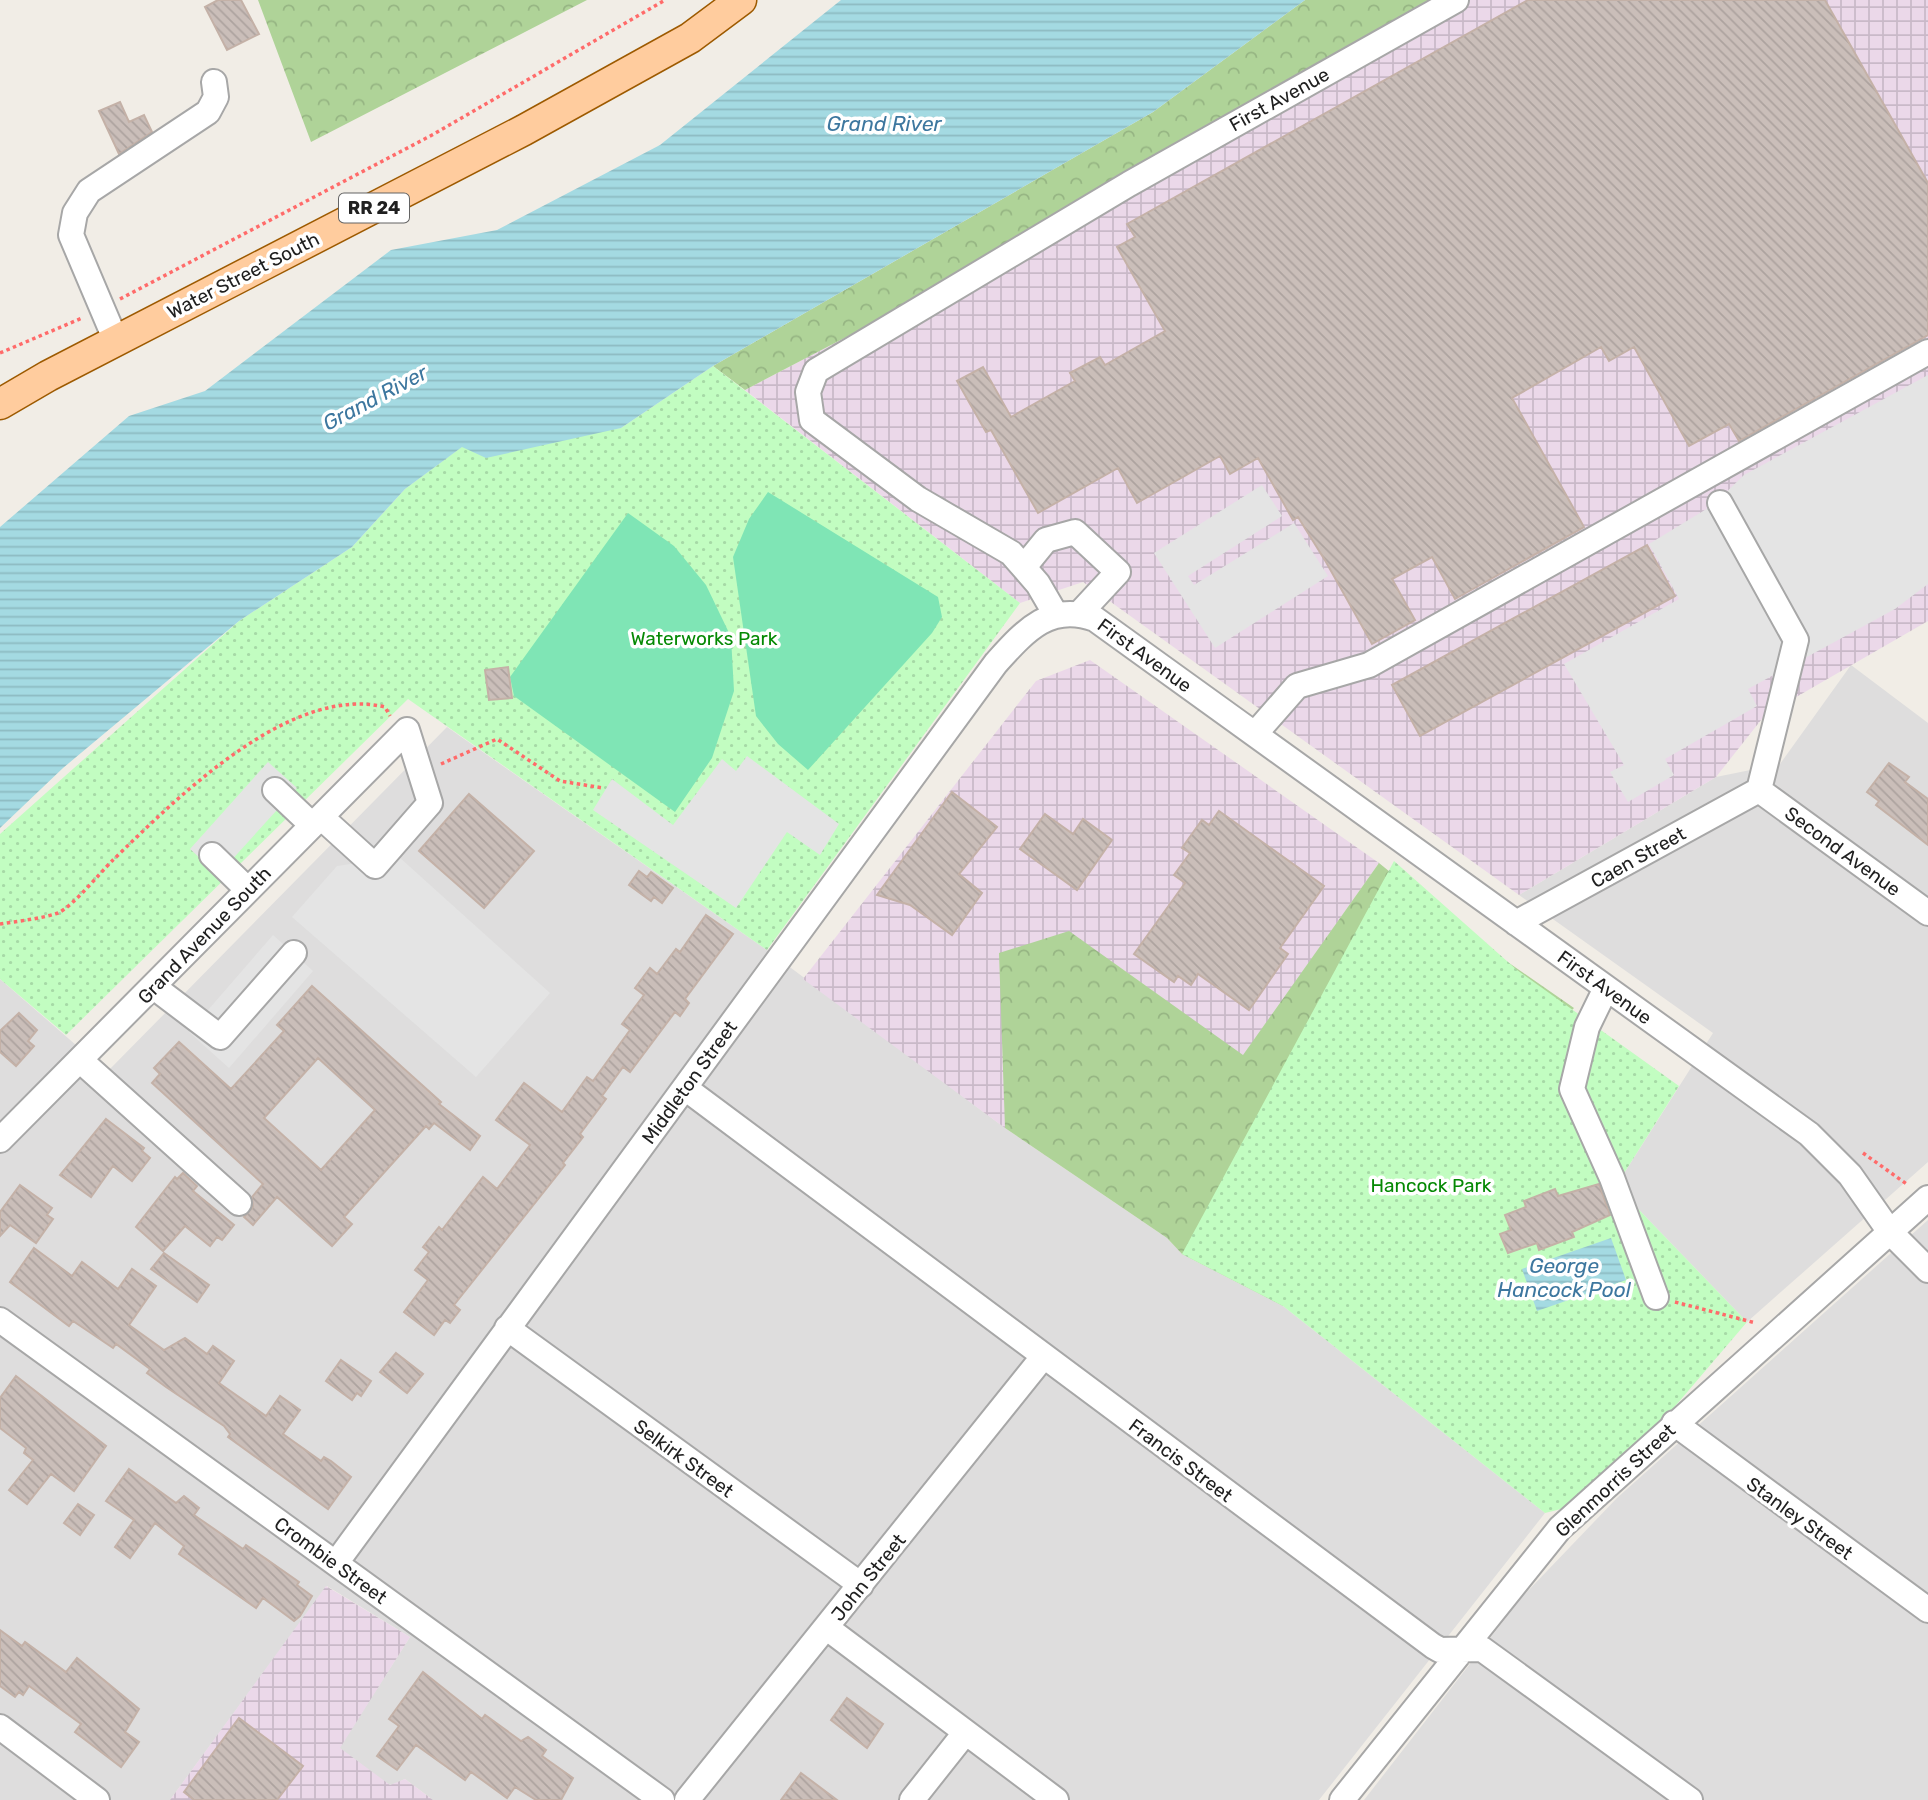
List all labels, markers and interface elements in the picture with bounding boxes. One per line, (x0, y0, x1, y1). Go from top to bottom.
street label: First Avenue (1225, 63, 1333, 136)
water label: Grand River (827, 111, 942, 136)
road number: RR 24 (339, 194, 409, 223)
street label: Water Street South (163, 227, 323, 324)
water label: Grand River (318, 359, 432, 436)
street label: First Avenue (1093, 614, 1196, 697)
park label: Waterworks Park (630, 627, 778, 650)
street label: Second Avenue (1780, 802, 1905, 901)
street label: Caen Street (1587, 822, 1690, 893)
street label: Grand Avenue South (133, 862, 276, 1009)
street label: First Avenue (1553, 946, 1656, 1029)
street label: Middleton Street (637, 1016, 742, 1148)
park label: Hancock Park (1370, 1174, 1492, 1197)
water label: George Hancock Pool (1497, 1253, 1632, 1302)
street label: Selkirk Street (629, 1414, 739, 1503)
street label: Francis Street (1124, 1414, 1238, 1507)
street label: Glenmorris Street (1551, 1418, 1681, 1542)
street label: Stanley Street (1742, 1472, 1858, 1565)
street label: Crombie Street (270, 1512, 392, 1609)
street label: John Street (826, 1529, 911, 1626)

